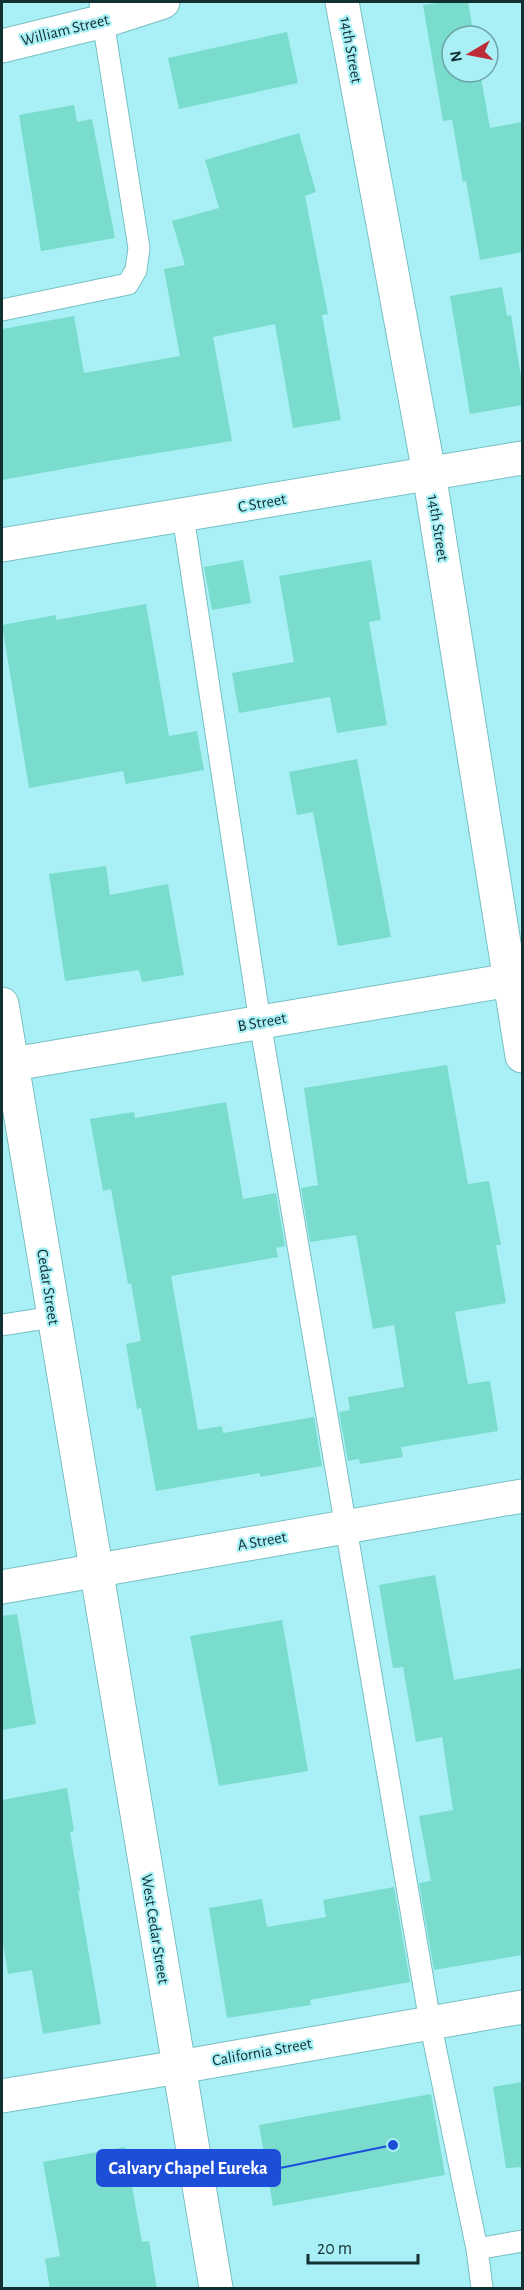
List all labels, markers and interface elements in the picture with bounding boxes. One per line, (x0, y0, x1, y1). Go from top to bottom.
street label: William Street (19, 11, 111, 49)
street label: 14th Street (337, 16, 365, 84)
north arrow (440, 24, 500, 84)
text: N (447, 50, 465, 63)
street label: C Street (237, 491, 287, 515)
street label: 14th Street (425, 494, 451, 562)
street label: B Street (237, 1010, 287, 1034)
street label: Cedar Street (34, 1248, 62, 1326)
street label: A Street (236, 1529, 288, 1553)
street label: West Cedar Street (138, 1873, 172, 1985)
street label: California Street (211, 2035, 313, 2069)
callout: Calvary Chapel Eureka (97, 2150, 280, 2186)
text: Calvary Chapel Eureka (108, 2160, 268, 2178)
scale bar (308, 2227, 418, 2265)
text: 20 m (317, 2240, 352, 2258)

